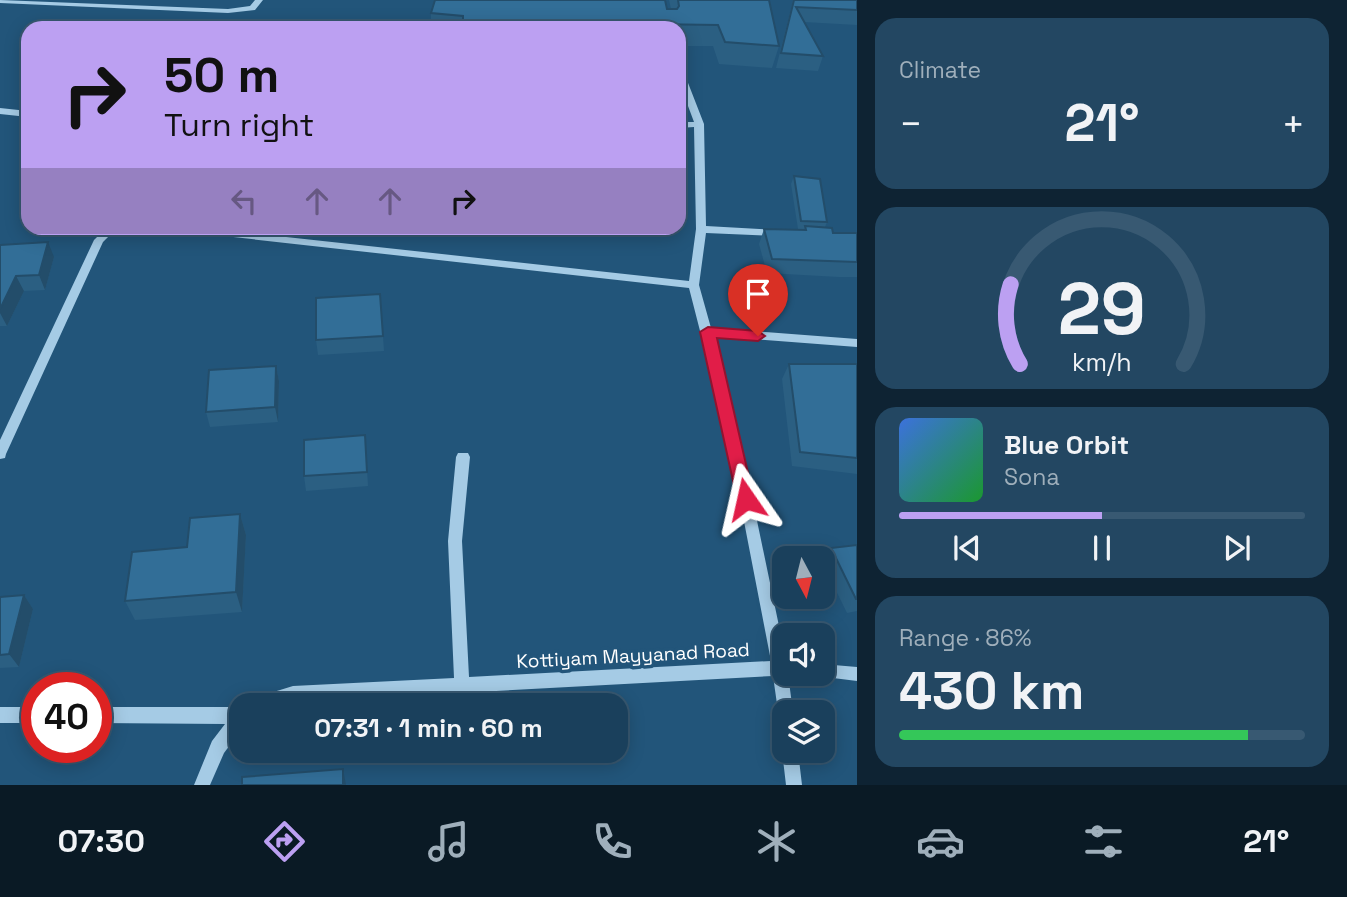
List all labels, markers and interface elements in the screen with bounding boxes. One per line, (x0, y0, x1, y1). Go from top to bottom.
text: 50 m (164, 44, 279, 106)
icon: right (49, 49, 140, 140)
text: Climate (899, 55, 981, 85)
text: 21° (1065, 90, 1139, 156)
text: − (899, 100, 923, 148)
text: + (1281, 100, 1305, 148)
text: Turn right (164, 105, 314, 145)
icon: left (225, 182, 263, 220)
icon: ahead (298, 182, 336, 220)
icon: ahead (371, 182, 409, 220)
icon: right (444, 182, 482, 220)
text: 29 (1058, 262, 1146, 355)
pin (728, 264, 788, 336)
icon: arrive (739, 275, 777, 313)
text: km/h (1072, 346, 1132, 378)
text: Blue Orbit (1004, 428, 1129, 462)
position arrow (709, 462, 783, 536)
text: Sona (1004, 462, 1060, 492)
icon: previous (948, 529, 986, 567)
icon: pause (1083, 529, 1121, 567)
icon: next (1218, 529, 1256, 567)
north arrow (772, 546, 835, 609)
map controls (772, 546, 835, 763)
button: sound (772, 623, 835, 686)
text: Range · 86% (899, 623, 1032, 653)
street label: Kottiyam Mayyanad Road (516, 637, 750, 674)
text: 430 km (899, 658, 1084, 724)
speed limit sign: 40 (21, 672, 112, 763)
button: layers (772, 700, 835, 763)
text: 07:31 · 1 min · 60 m (314, 711, 543, 745)
icon: directions (260, 817, 309, 866)
icon: music (424, 817, 473, 866)
icon: phone (588, 817, 637, 866)
icon: climate (752, 817, 801, 866)
icon: car (916, 817, 965, 866)
icon: filters (1079, 817, 1128, 866)
text: 07:30 (57, 821, 145, 861)
text: 21° (1243, 821, 1289, 861)

